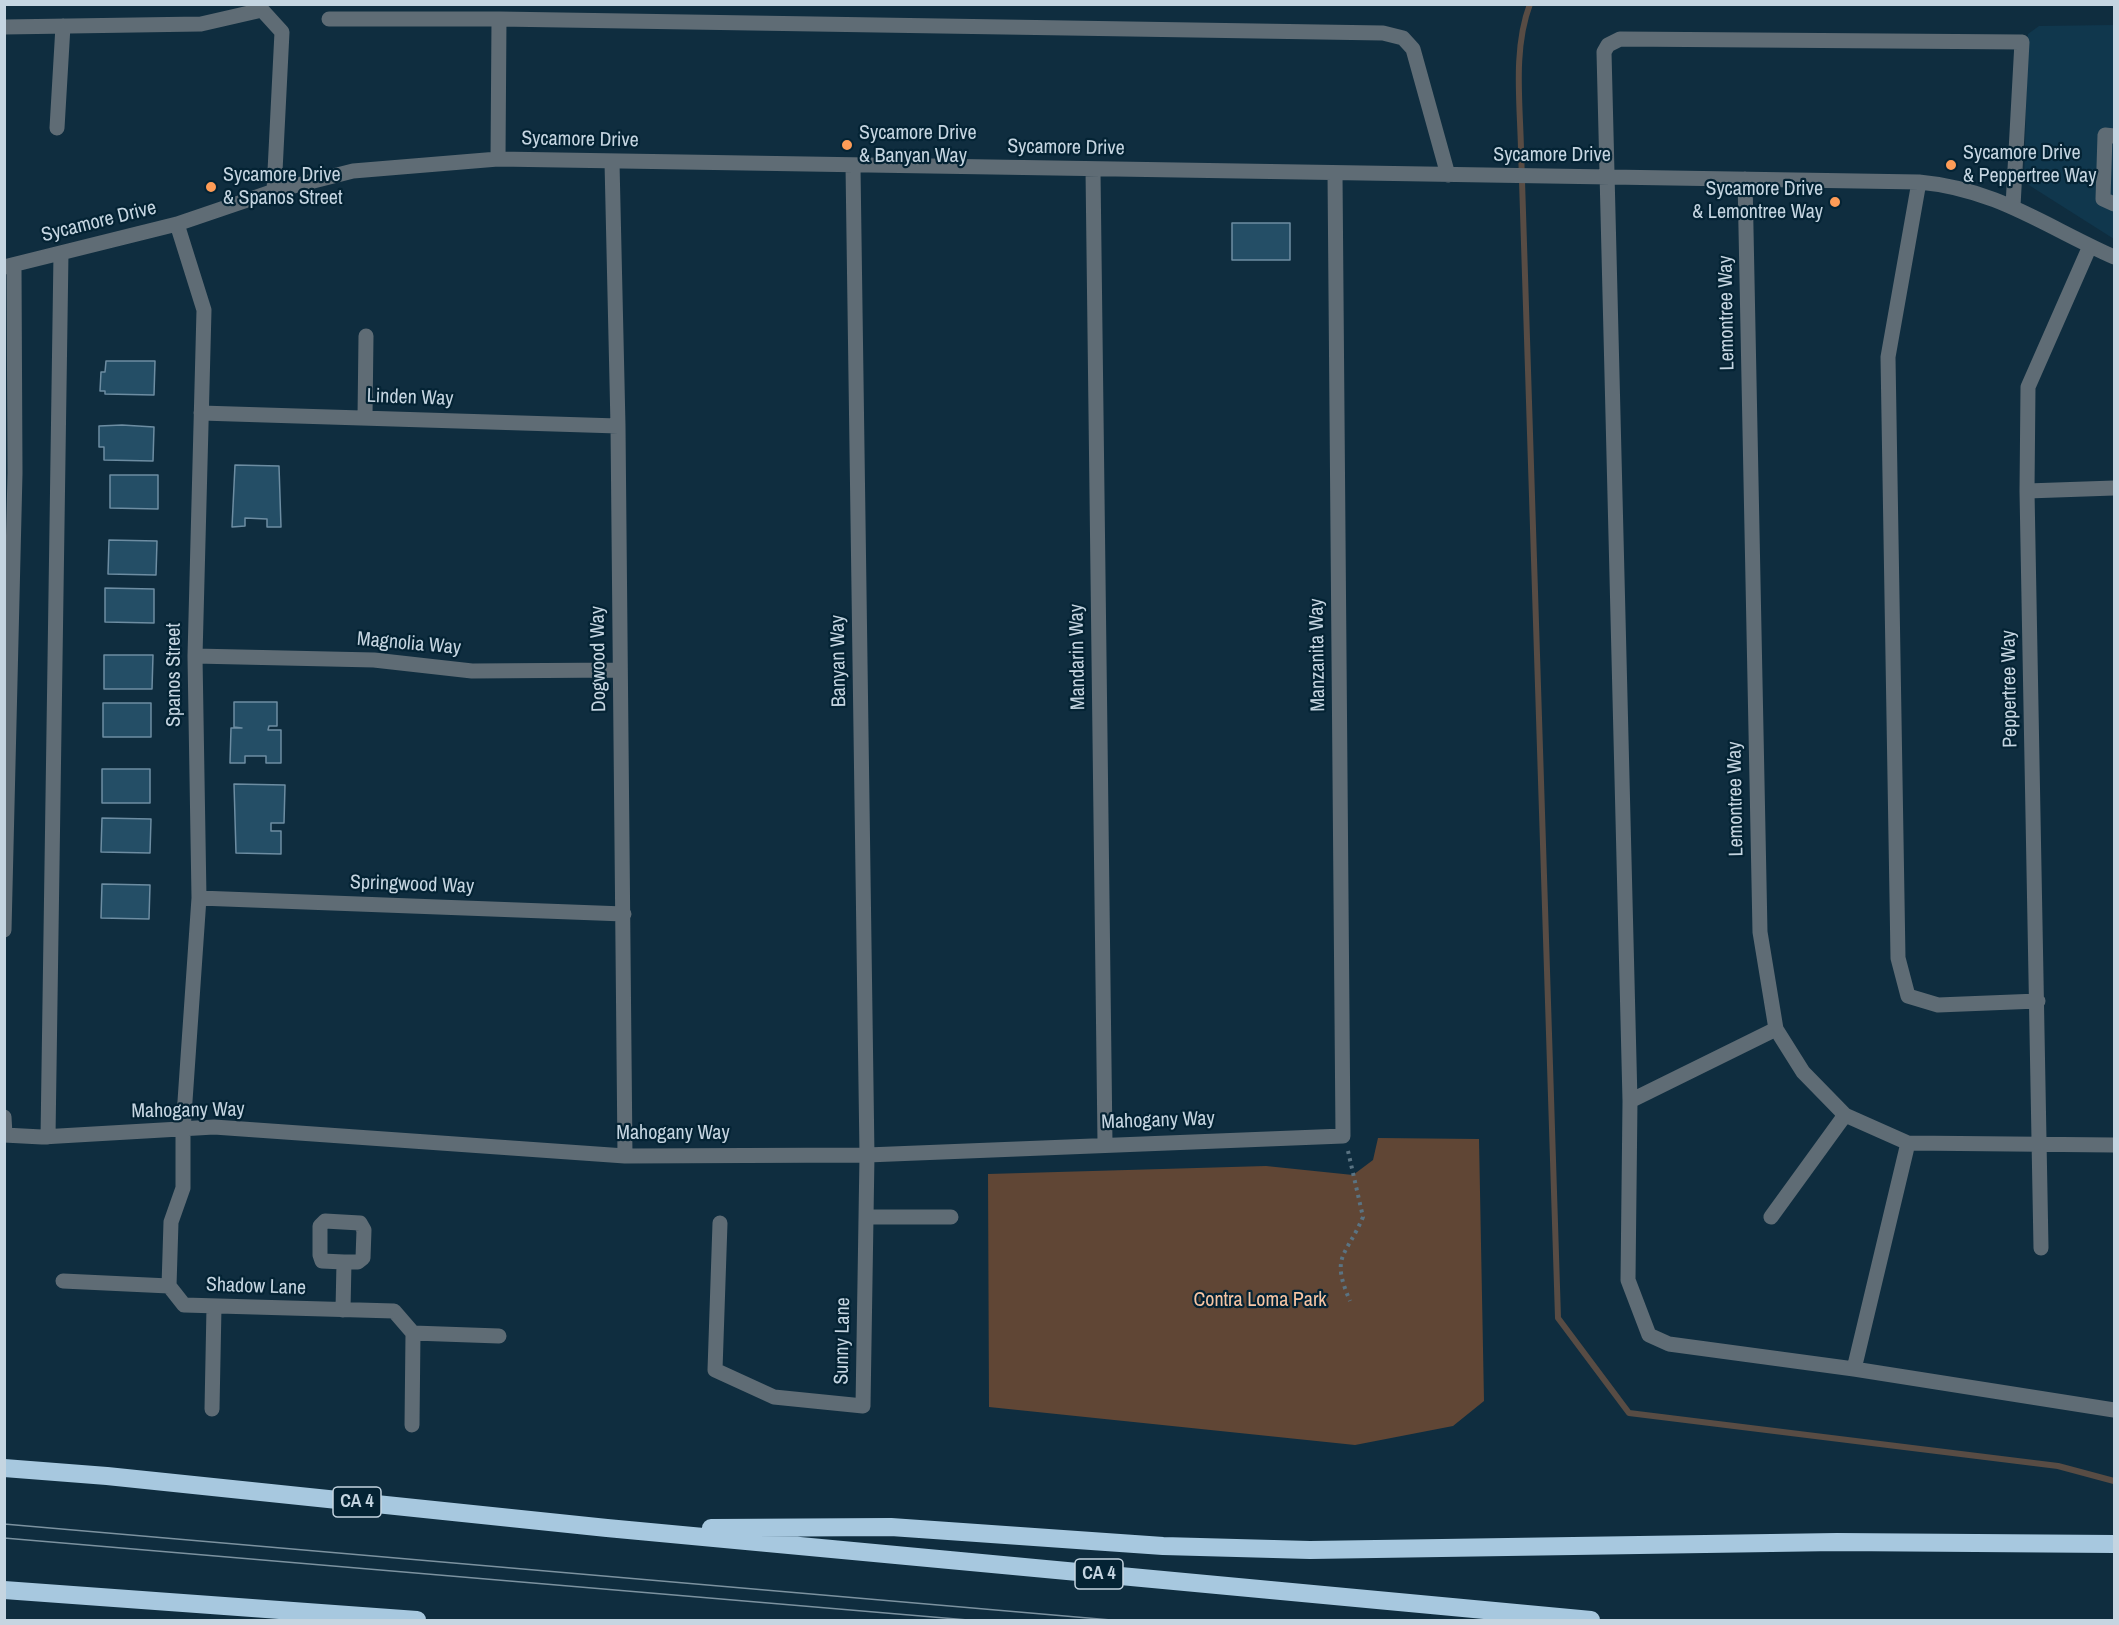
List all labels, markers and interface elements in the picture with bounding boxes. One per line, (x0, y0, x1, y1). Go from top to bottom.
place label: Sycamore Drive & Banyan Way (859, 122, 977, 169)
street label: Sycamore Drive (521, 127, 639, 153)
street label: Sycamore Drive (1007, 135, 1125, 161)
marker: Sycamore Drive & Banyan Way (840, 138, 854, 152)
place label: Sycamore Drive & Peppertree Way (1963, 142, 2096, 189)
street label: Sycamore Drive (1493, 144, 1611, 168)
marker: Sycamore Drive & Peppertree Way (1944, 158, 1958, 172)
place label: Sycamore Drive & Spanos Street (223, 164, 342, 211)
place label: Sycamore Drive & Lemontree Way (1692, 178, 1823, 225)
marker: Sycamore Drive & Spanos Street (204, 180, 218, 194)
marker: Sycamore Drive & Lemontree Way (1828, 195, 1842, 209)
street label: Sycamore Drive (39, 196, 159, 248)
street label: Lemontree Way (1714, 255, 1740, 371)
street label: Linden Way (366, 384, 454, 412)
street label: Manzanita Way (1305, 598, 1331, 712)
street label: Mandarin Way (1065, 604, 1091, 710)
street label: Dogwood Way (586, 606, 612, 712)
street label: Banyan Way (826, 615, 852, 707)
street label: Spanos Street (163, 623, 187, 727)
street label: Magnolia Way (356, 628, 462, 660)
street label: Peppertree Way (1997, 630, 2023, 748)
street label: Lemontree Way (1723, 741, 1749, 857)
street label: Springwood Way (349, 871, 475, 899)
street label: Mahogany Way (131, 1098, 245, 1124)
street label: Mahogany Way (1101, 1107, 1215, 1135)
street label: Mahogany Way (616, 1122, 730, 1146)
street label: Shadow Lane (205, 1273, 307, 1301)
park label: Contra Loma Park (1193, 1289, 1327, 1313)
street label: Sunny Lane (830, 1297, 856, 1385)
road number: CA 4 (333, 1487, 381, 1517)
road number: CA 4 (1075, 1559, 1123, 1589)

